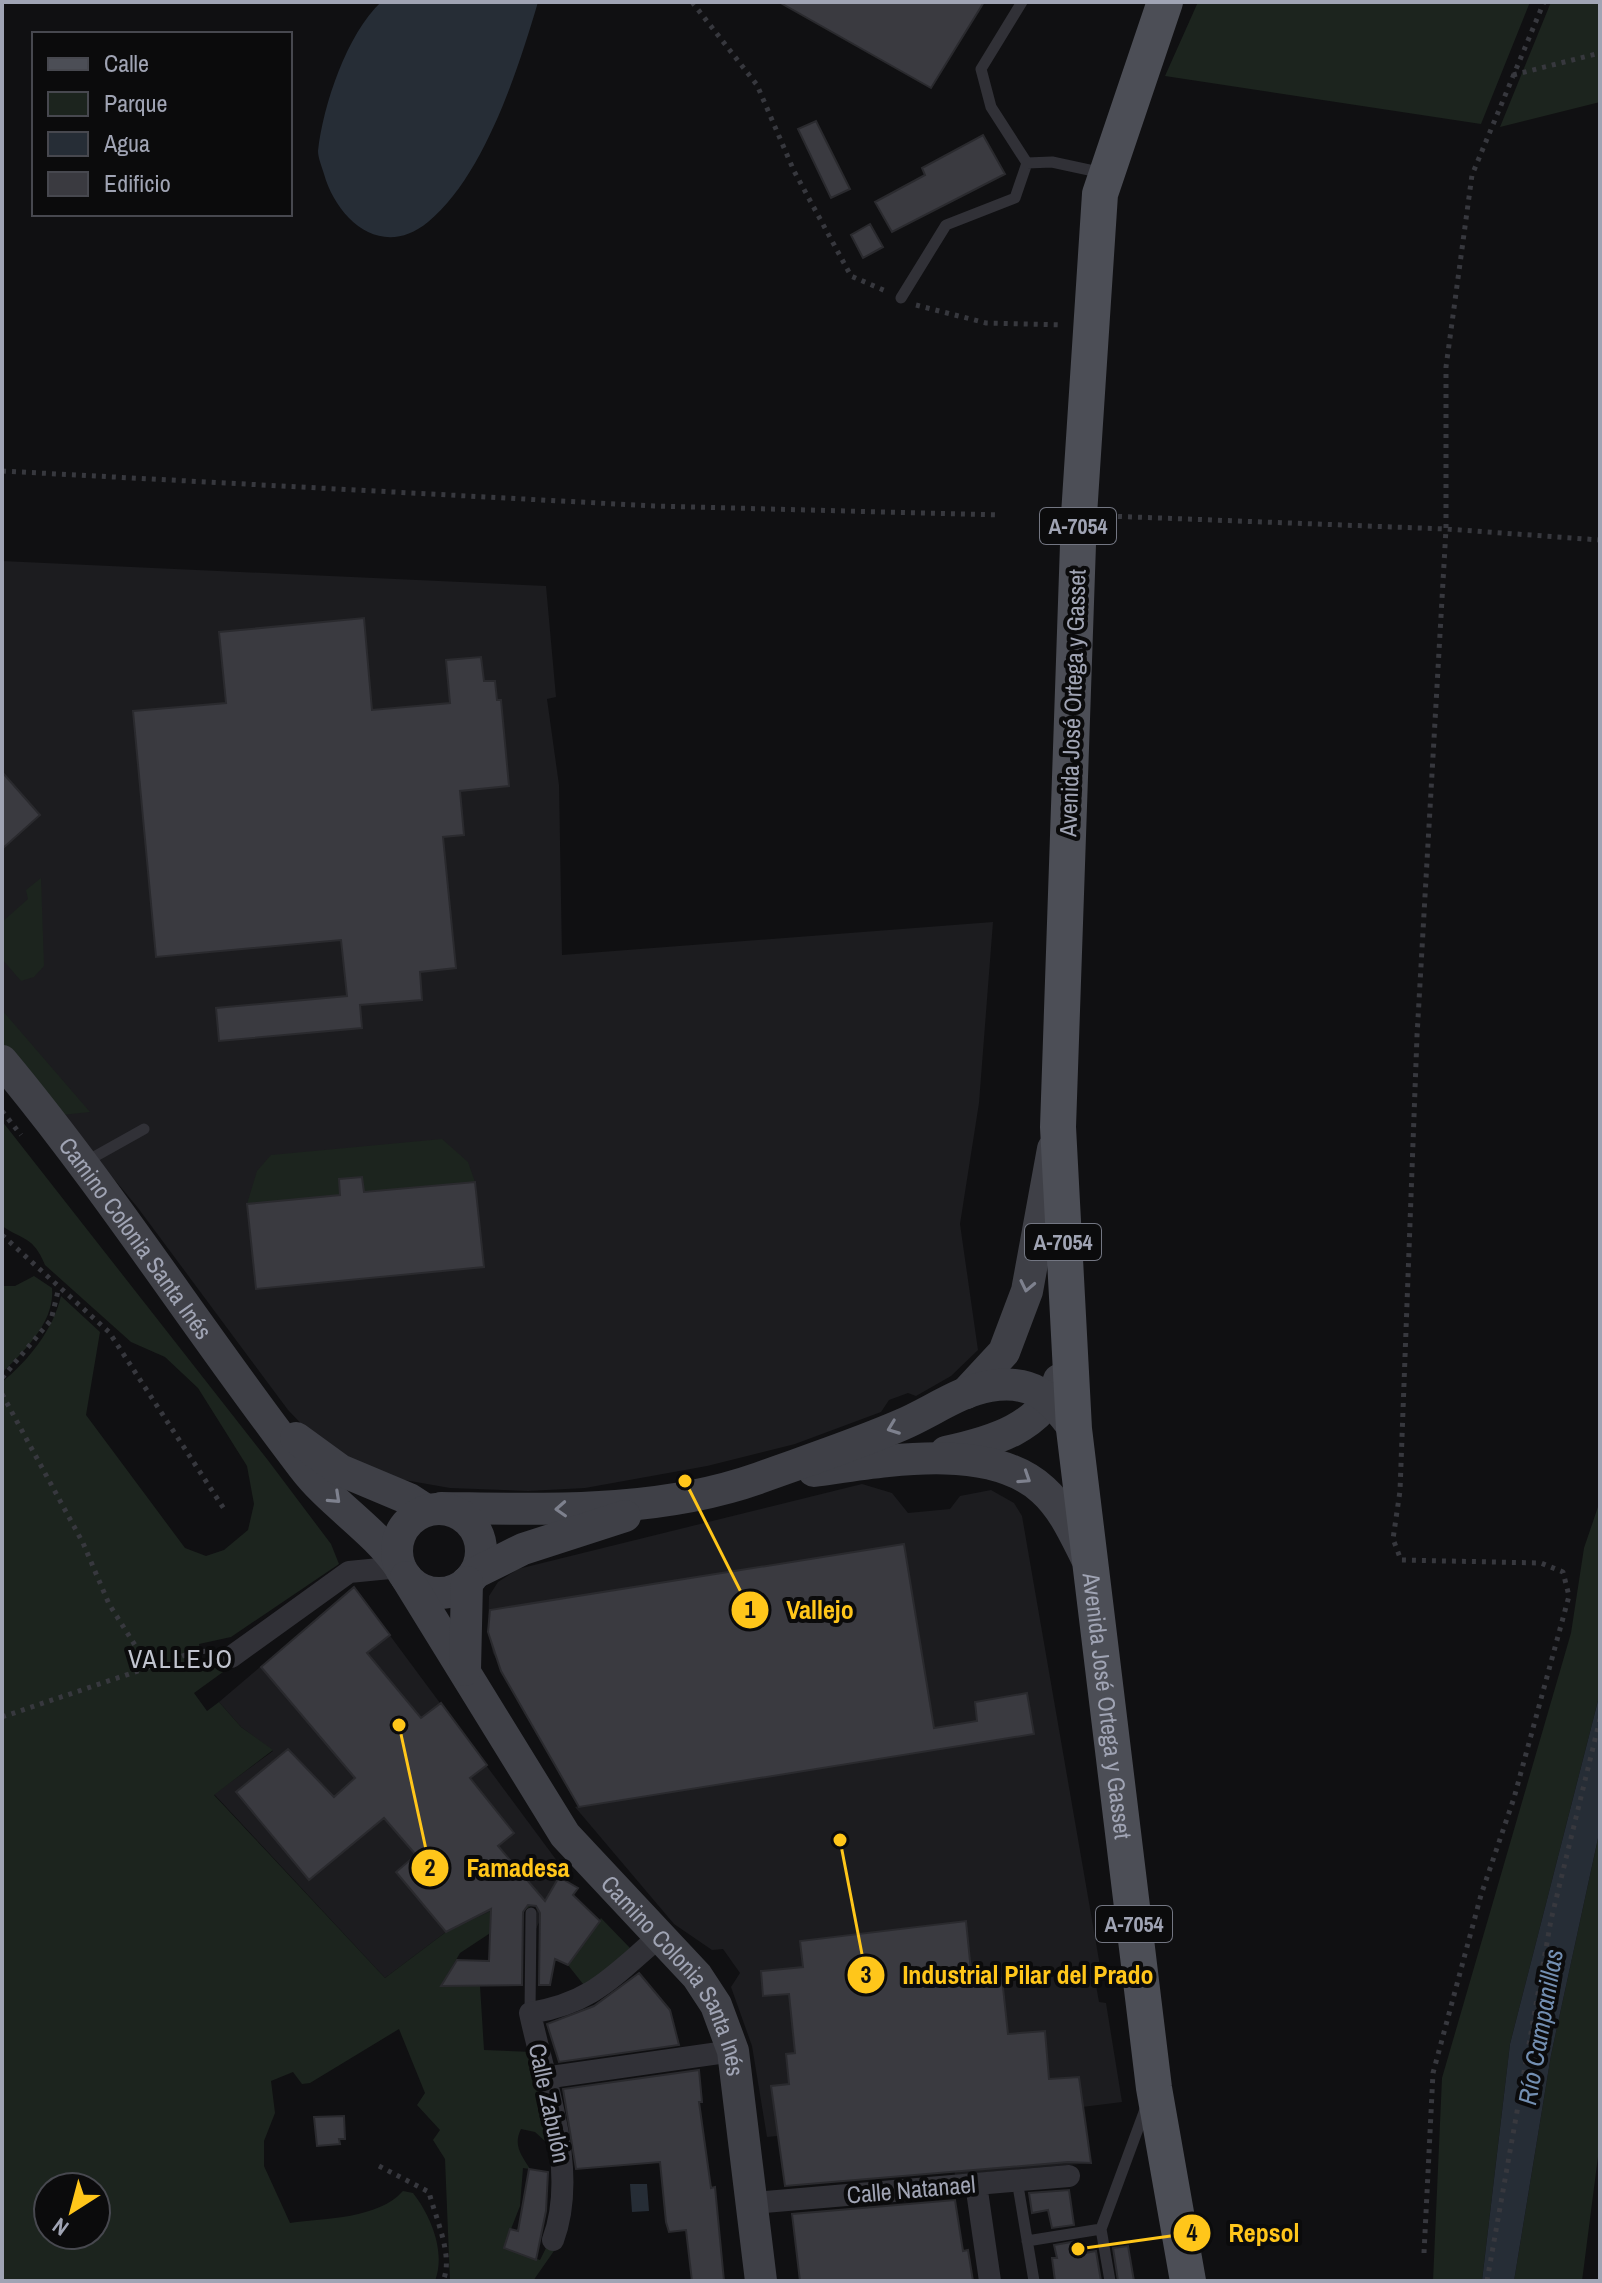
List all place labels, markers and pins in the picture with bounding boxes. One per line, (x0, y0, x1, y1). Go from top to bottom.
callout: Vallejo (730, 1585, 870, 1635)
callout: Famadesa (410, 1843, 585, 1893)
callout: Industrial Pilar del Prado (846, 1950, 1169, 2000)
callout: Repsol (1172, 2208, 1315, 2258)

